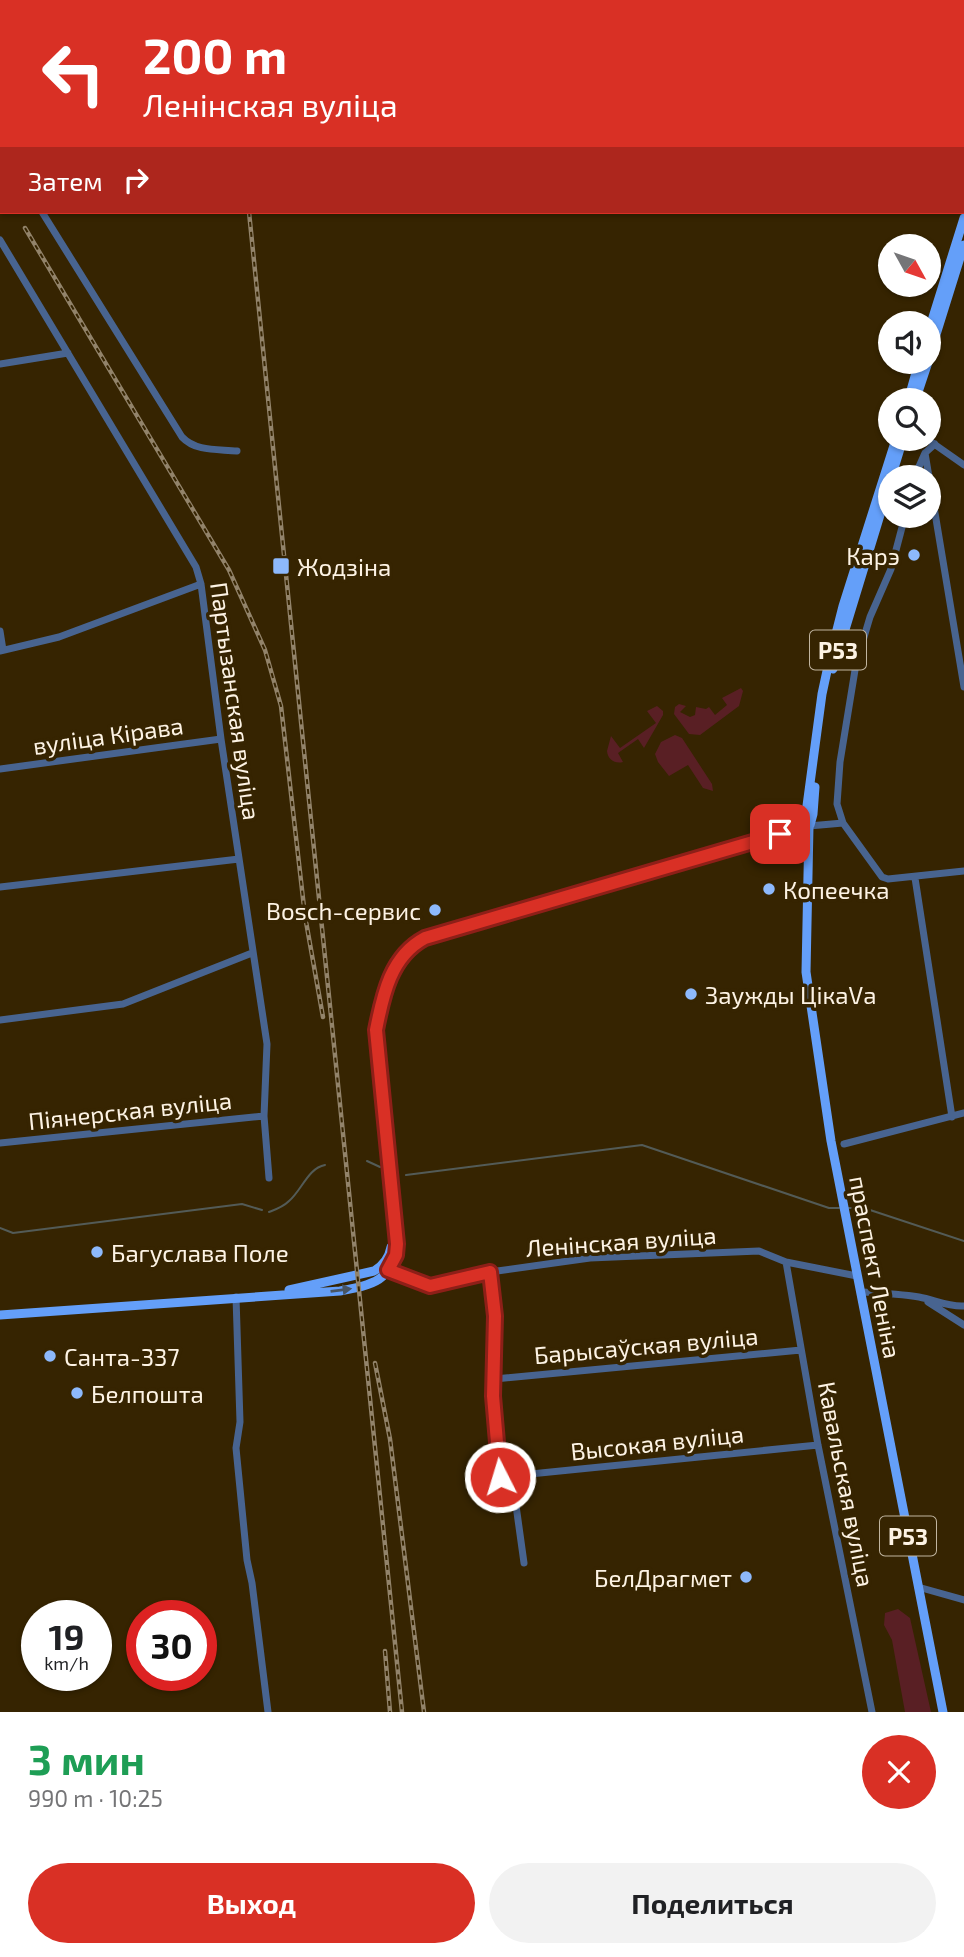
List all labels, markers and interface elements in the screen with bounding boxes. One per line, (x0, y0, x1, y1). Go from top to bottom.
text: 200 m (143, 25, 287, 84)
icon: left (28, 28, 119, 119)
text: Ленінская вуліца (143, 85, 398, 123)
icon: right (117, 161, 155, 199)
text: Затем (28, 165, 103, 196)
north arrow (878, 234, 942, 298)
map controls (878, 234, 941, 528)
button: sound (878, 311, 941, 374)
button: search (878, 388, 941, 451)
button: layers (878, 465, 941, 528)
place label: Карэ (846, 541, 900, 570)
marker: Карэ (906, 547, 922, 563)
place label: Жодзіна (297, 552, 391, 581)
marker: Жодзіна (271, 556, 291, 576)
street label: Партызанская вуліца (204, 580, 267, 822)
road number: Р53 (810, 630, 866, 670)
street label: вуліца Кірава (31, 710, 185, 761)
pin (750, 804, 810, 864)
icon: arrive (761, 815, 799, 853)
place label: Копеечка (783, 875, 890, 904)
marker: Копеечка (761, 881, 777, 897)
place label: Bosch-сервис (266, 896, 421, 925)
marker: Bosch-сервис (427, 902, 443, 918)
place label: Заужды ЦікаVа (705, 980, 876, 1010)
marker: Заужды ЦікаVа (683, 986, 699, 1002)
street label: Піянерская вуліца (27, 1085, 233, 1136)
street label: праспект Леніна (844, 1173, 908, 1361)
street label: Ленінская вуліца (525, 1220, 717, 1263)
place label: Багуслава Поле (111, 1238, 289, 1268)
marker: Багуслава Поле (89, 1244, 105, 1260)
one-way arrow (330, 1284, 352, 1295)
street label: Барысаўская вуліца (533, 1321, 759, 1370)
place label: Санта-337 (64, 1342, 180, 1371)
marker: Санта-337 (42, 1348, 58, 1364)
place label: Белпошта (91, 1379, 204, 1408)
street label: Кавальская вуліца (812, 1379, 881, 1589)
marker: Белпошта (69, 1385, 85, 1401)
street label: Высокая вуліца (569, 1418, 745, 1467)
position arrow (463, 1440, 537, 1514)
road number: Р53 (880, 1516, 936, 1555)
place label: БелДрагмет (594, 1563, 732, 1592)
marker: БелДрагмет (738, 1569, 754, 1585)
speed limit sign: 30 (126, 1600, 217, 1691)
text: 19 (49, 1615, 84, 1657)
text: km/h (44, 1652, 89, 1674)
text: 3 мин (28, 1733, 145, 1783)
button: close (862, 1735, 936, 1809)
text: 990 m · 10:25 (28, 1784, 163, 1812)
button: Выход (28, 1863, 475, 1943)
button: Поделиться (489, 1863, 936, 1943)

